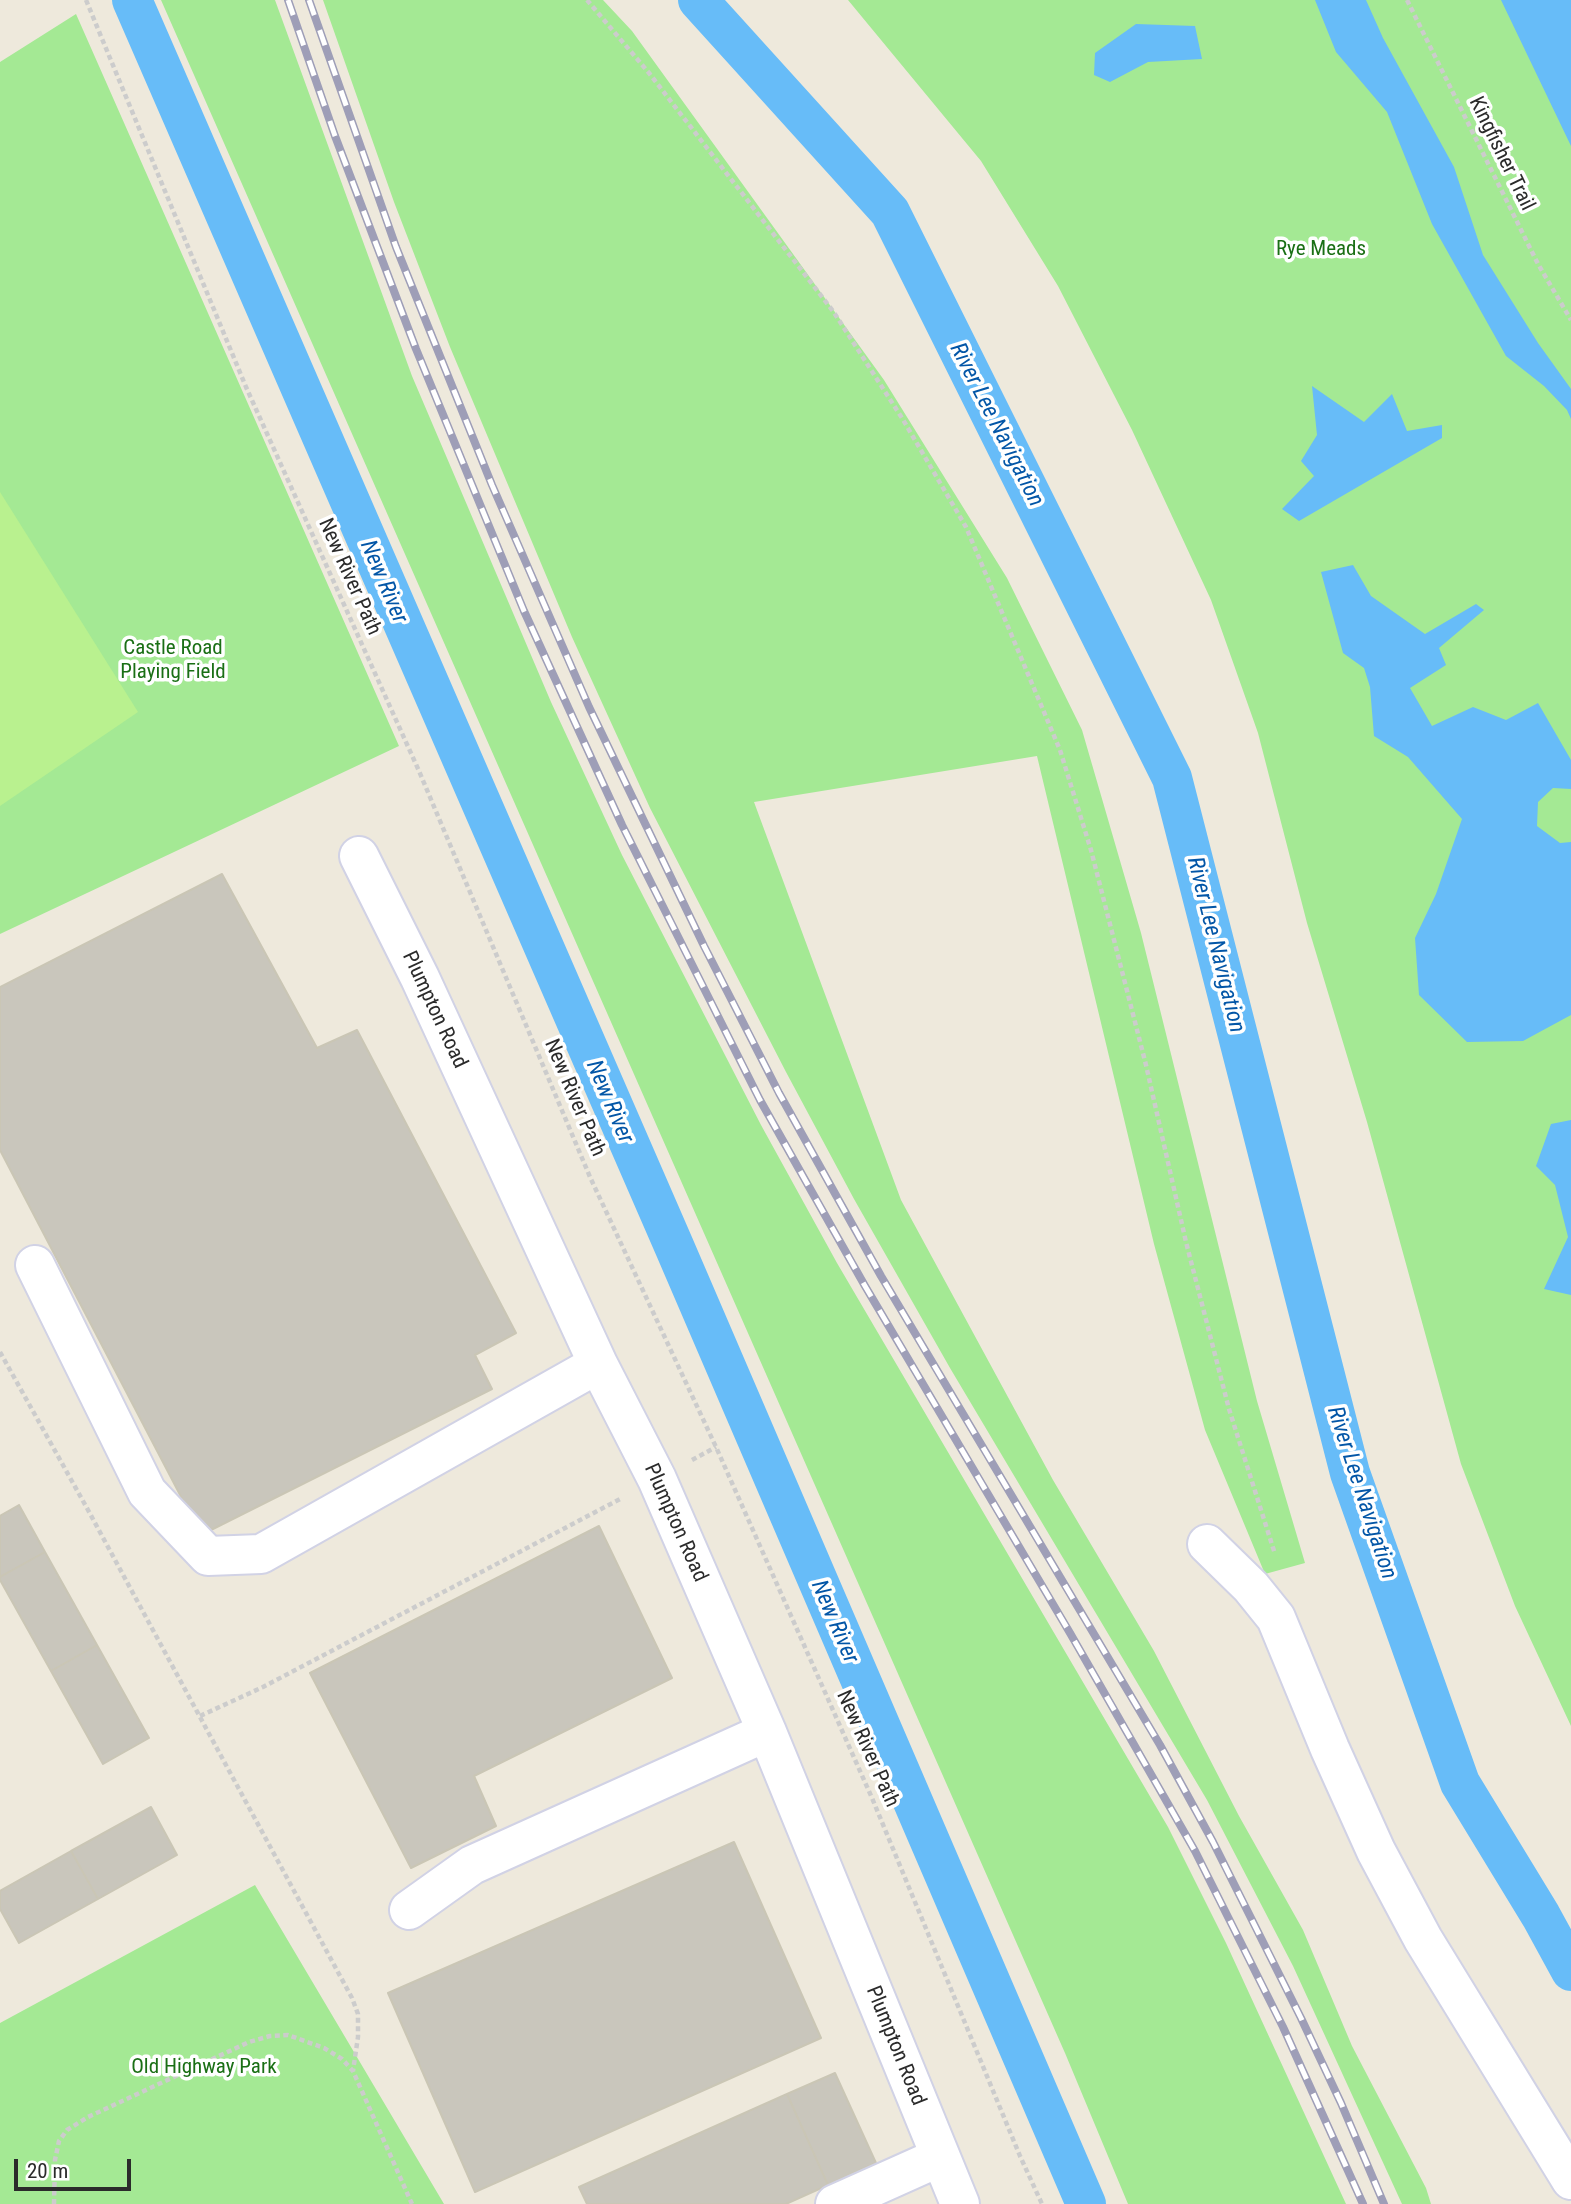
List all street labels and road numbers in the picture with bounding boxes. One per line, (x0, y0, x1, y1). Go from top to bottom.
street label: Kingfisher Trail (1463, 93, 1539, 215)
street label: New River Path (312, 515, 386, 639)
street label: Plumpton Road (396, 947, 472, 1073)
street label: New River Path (538, 1035, 610, 1161)
street label: Plumpton Road (638, 1460, 712, 1586)
street label: New River Path (830, 1687, 904, 1811)
street label: Plumpton Road (860, 1983, 930, 2109)

